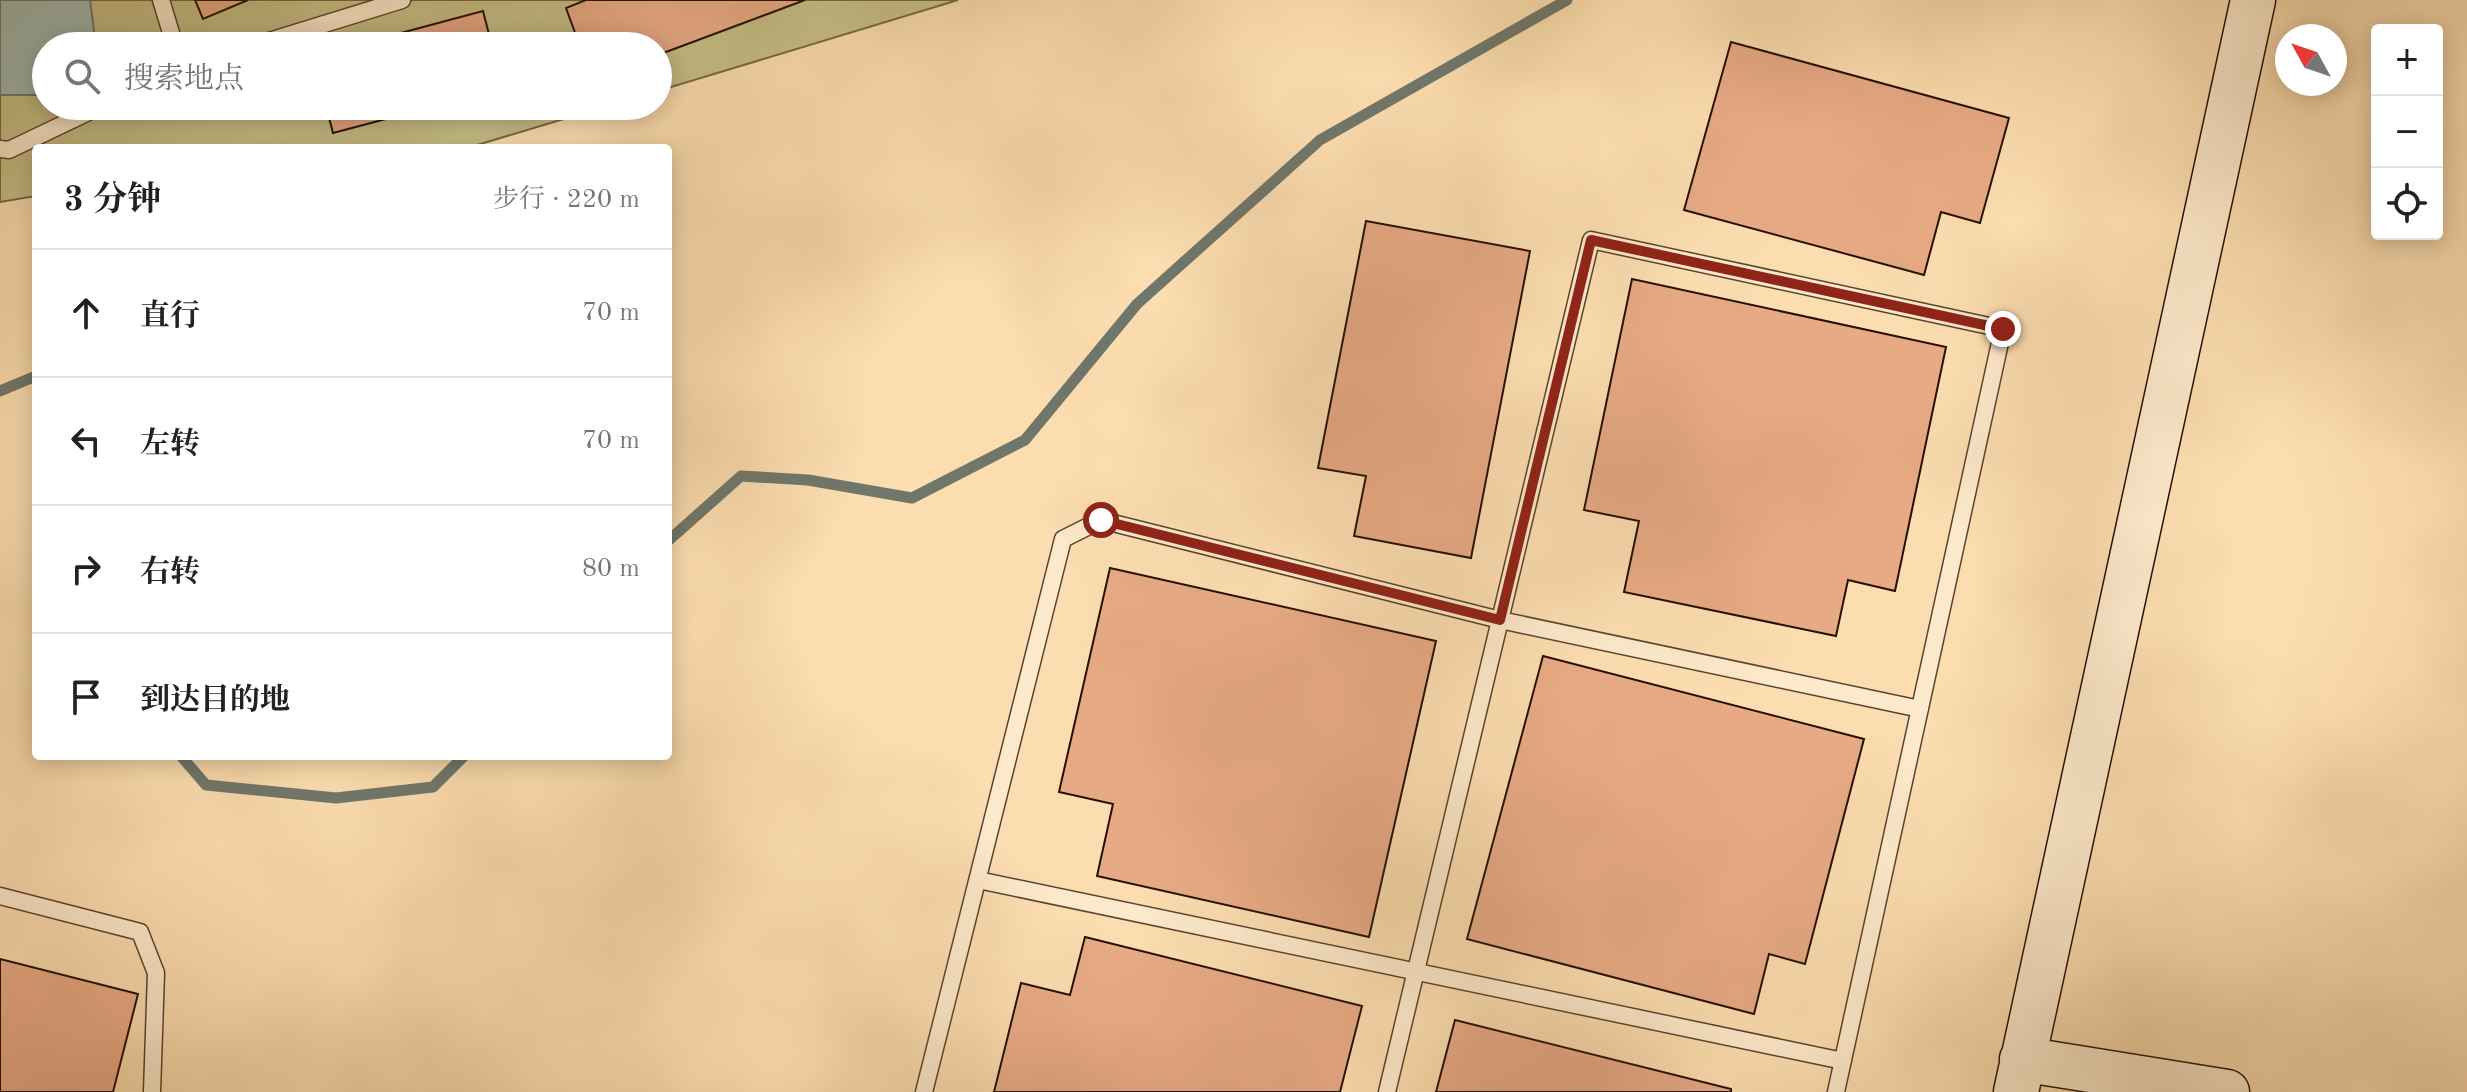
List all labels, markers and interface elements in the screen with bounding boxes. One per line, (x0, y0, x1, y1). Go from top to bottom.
north arrow (2275, 24, 2347, 96)
map controls (2371, 24, 2443, 240)
button: + (2371, 24, 2443, 96)
search box (32, 32, 672, 120)
icon: search (60, 54, 104, 98)
text: 搜索地点 (124, 65, 244, 95)
button: − (2371, 96, 2443, 168)
button: locate (2371, 168, 2443, 240)
text: 3 分钟 (64, 184, 161, 218)
text: 步行 · 220 m (493, 187, 640, 213)
icon: ahead (64, 291, 108, 335)
text: 70 m (582, 300, 640, 326)
text: 直行 (140, 302, 200, 332)
route end (1985, 311, 2021, 347)
icon: left (64, 419, 108, 463)
text: 70 m (582, 428, 640, 454)
text: 左转 (140, 430, 200, 460)
route start (1083, 502, 1119, 538)
icon: right (64, 547, 108, 591)
text: 80 m (582, 556, 640, 582)
text: 右转 (140, 558, 200, 588)
icon: arrive (64, 675, 108, 719)
text: 到达目的地 (140, 686, 290, 716)

